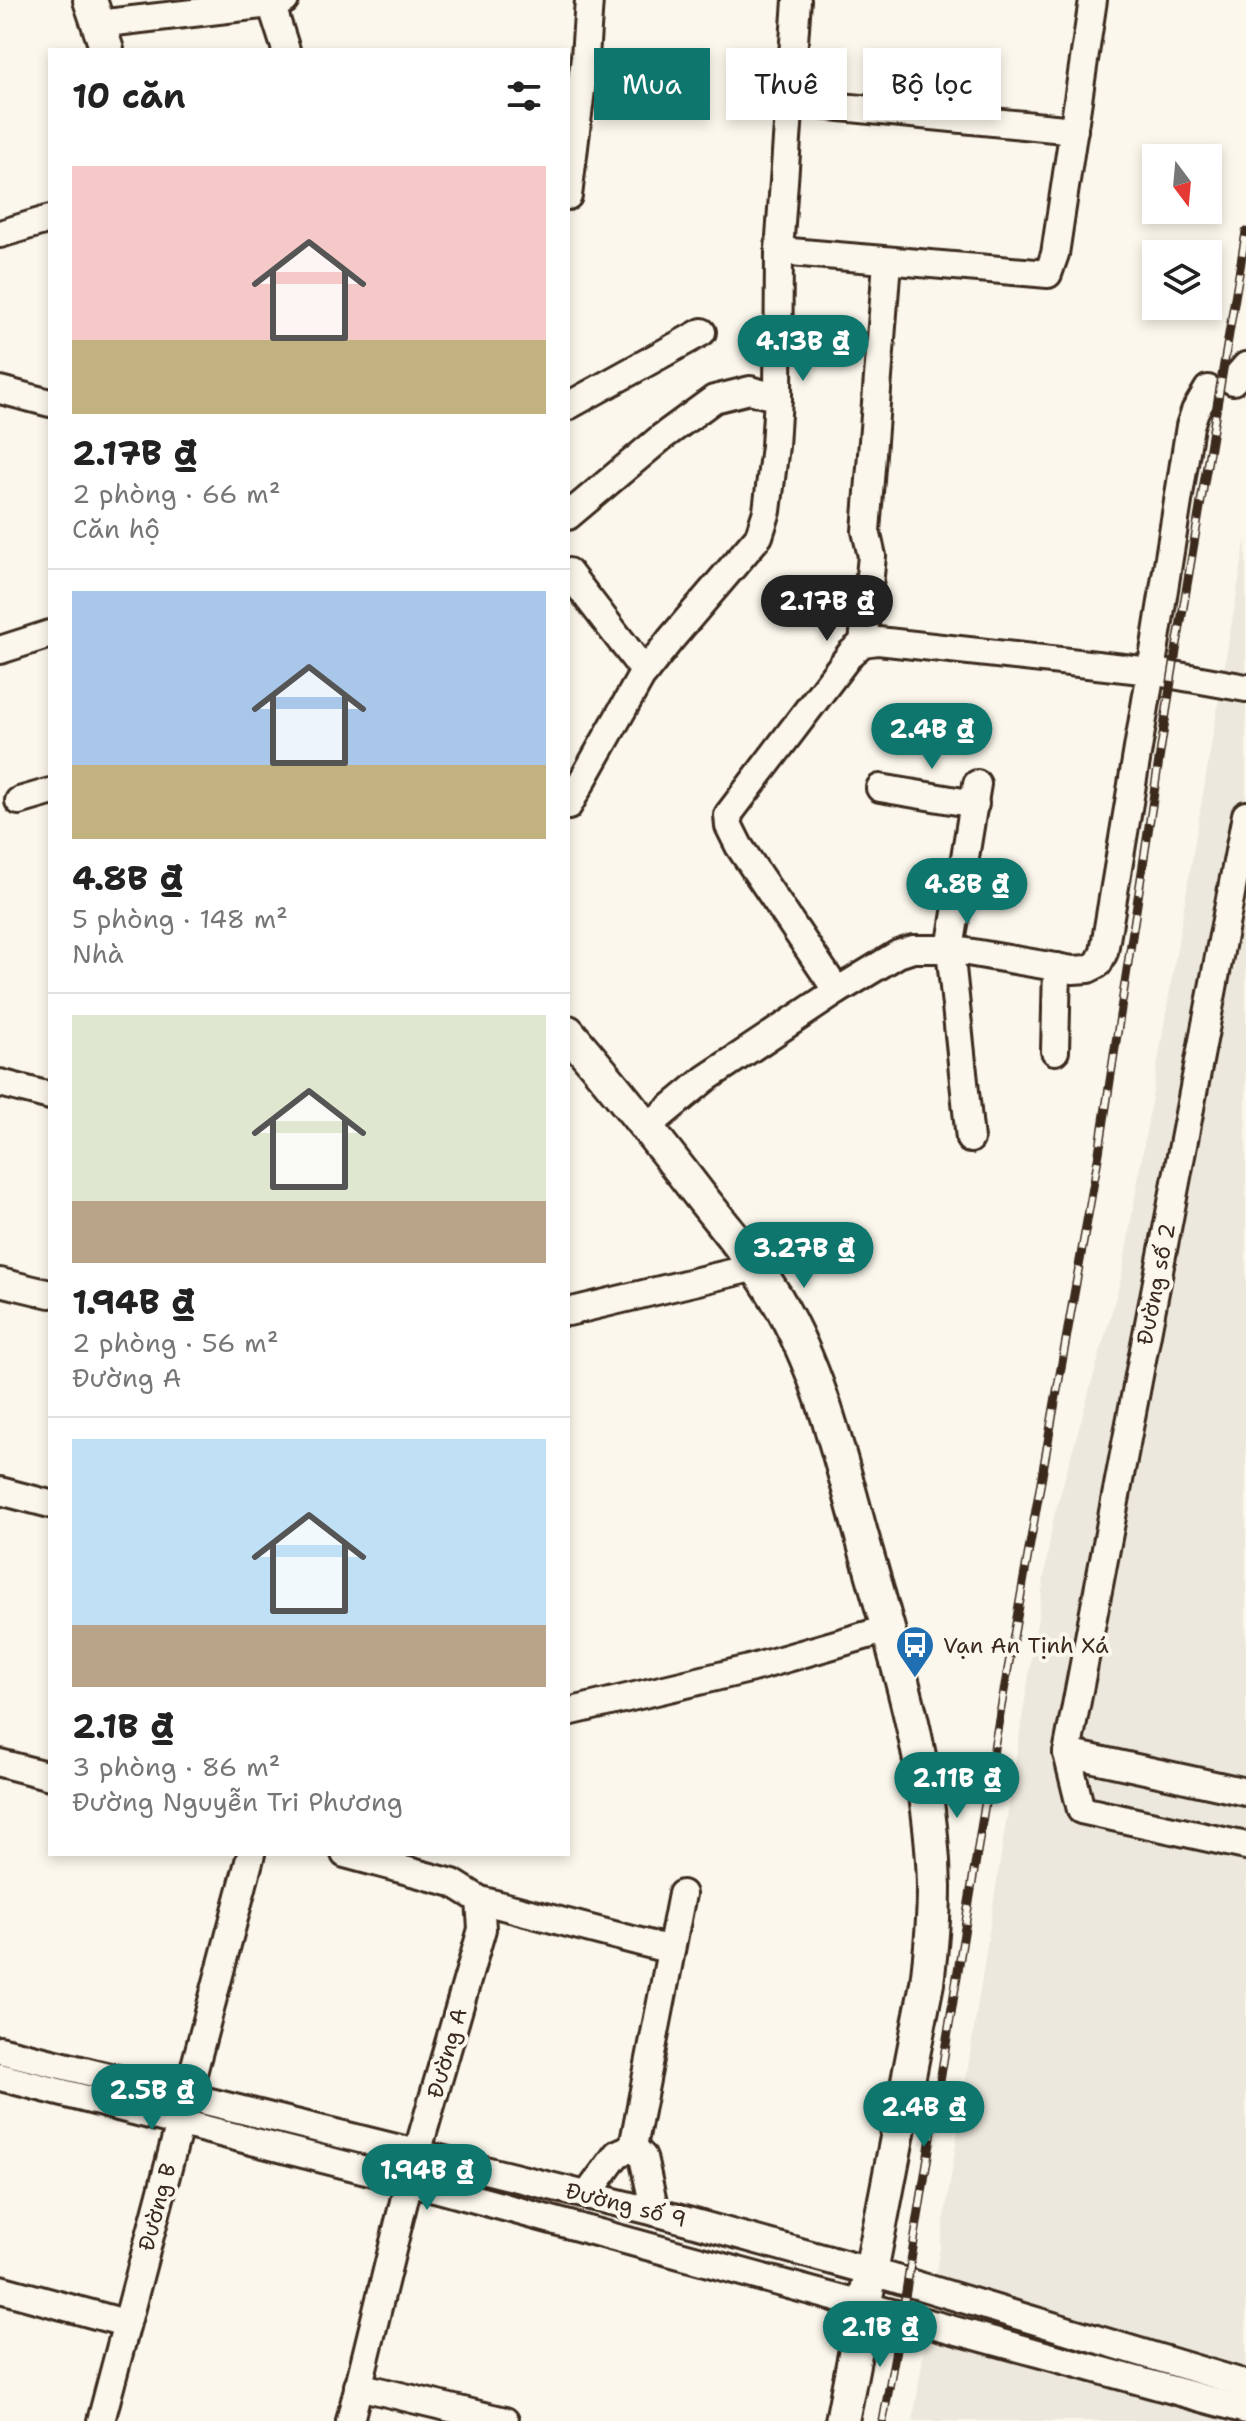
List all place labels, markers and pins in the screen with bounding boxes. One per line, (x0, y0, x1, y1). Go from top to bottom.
pin: 4.13B ₫ (729, 315, 877, 383)
pin: 2.17B ₫ (753, 575, 901, 643)
pin: 2.4B ₫ (867, 703, 997, 771)
pin: 4.8B ₫ (902, 858, 1032, 926)
pin: 3.27B ₫ (730, 1222, 878, 1290)
bus stop icon: Vạn An Tịnh Xá (894, 1624, 936, 1679)
place label: Vạn An Tịnh Xá (943, 1631, 1109, 1660)
pin: 2.11B ₫ (883, 1752, 1031, 1820)
pin: 2.5B ₫ (87, 2064, 217, 2132)
pin: 2.4B ₫ (859, 2081, 989, 2149)
pin: 1.94B ₫ (353, 2144, 501, 2212)
pin: 2.1B ₫ (815, 2301, 945, 2369)

